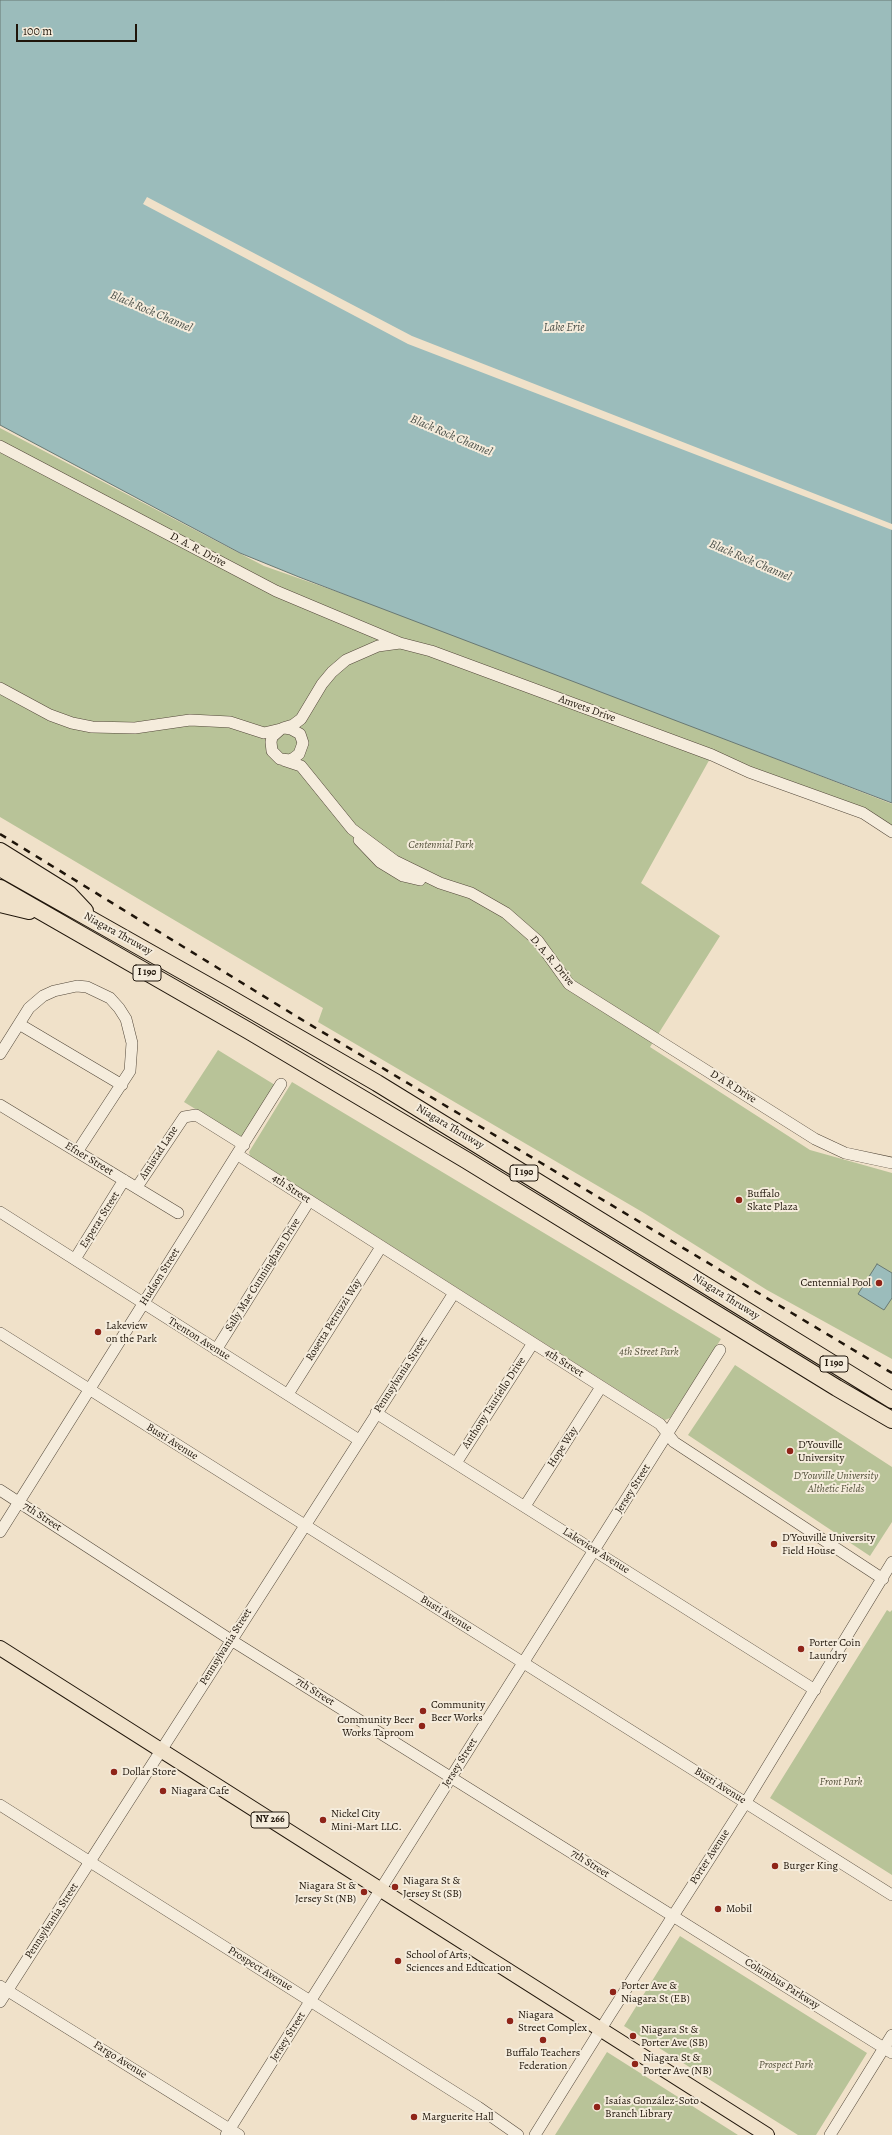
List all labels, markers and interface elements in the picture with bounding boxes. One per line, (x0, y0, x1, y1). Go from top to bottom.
scale bar (18, 16, 139, 42)
text: 100 m (23, 23, 52, 39)
water label: Black Rock Channel (108, 288, 194, 336)
water label: Lake Erie (544, 321, 584, 335)
water label: Black Rock Channel (408, 412, 494, 460)
street label: D. A. R. Drive (168, 530, 228, 570)
water label: Black Rock Channel (707, 537, 793, 585)
street label: Amvets Drive (557, 693, 617, 725)
park label: Centennial Park (408, 838, 474, 852)
street label: Niagara Thruway (81, 910, 155, 958)
street label: D. A. R. Drive (527, 933, 577, 989)
road number: I 190 (133, 965, 161, 981)
street label: D A R Drive (707, 1068, 759, 1106)
street label: Niagara Thruway (414, 1102, 486, 1152)
street label: Amistad Lane (137, 1124, 181, 1182)
street label: Efner Street (62, 1139, 116, 1179)
road number: I 190 (510, 1165, 538, 1181)
street label: 4th Street (269, 1172, 313, 1206)
place label: Buffalo Skate Plaza (747, 1187, 798, 1213)
street label: Esperar Street (77, 1189, 123, 1251)
marker: Buffalo Skate Plaza (734, 1195, 744, 1205)
street label: Sally Mae Cunningham Drive (223, 1216, 303, 1334)
street label: Hudson Street (137, 1246, 183, 1308)
street label: Niagara Thruway (690, 1271, 762, 1323)
street label: Rosetta Petruzzi Way (303, 1276, 365, 1364)
place label: Centennial Pool (800, 1276, 871, 1290)
marker: Centennial Pool (874, 1278, 884, 1288)
street label: Trenton Avenue (165, 1315, 233, 1363)
place label: Lakeview on the Park (106, 1319, 157, 1345)
marker: Lakeview on the Park (93, 1327, 103, 1337)
street label: Pennsylvania Street (372, 1335, 430, 1415)
park label: 4th Street Park (619, 1345, 679, 1359)
street label: 4th Street (542, 1346, 586, 1380)
street label: Anthony Tauriello Drive (459, 1355, 529, 1451)
road number: I 190 (820, 1356, 848, 1372)
street label: Busti Avenue (144, 1421, 200, 1463)
street label: Hope Way (545, 1424, 581, 1470)
place label: D'Youville University (798, 1438, 844, 1464)
marker: D'Youville University (785, 1446, 795, 1456)
street label: Jersey Street (613, 1462, 653, 1516)
park label: D'Youville University Althetic Fields (794, 1469, 878, 1495)
street label: 7th Street (20, 1500, 64, 1534)
street label: Lakeview Avenue (560, 1525, 632, 1577)
place label: D'Youville University Field House (782, 1531, 875, 1557)
marker: D'Youville University Field House (769, 1539, 779, 1549)
street label: Busti Avenue (418, 1593, 474, 1635)
street label: Pennsylvania Street (197, 1606, 255, 1688)
place label: Porter Coin Laundry (809, 1636, 860, 1662)
marker: Porter Coin Laundry (796, 1644, 806, 1654)
street label: 7th Street (293, 1675, 337, 1709)
place label: Community Beer Works (431, 1698, 485, 1724)
marker: Community Beer Works (418, 1706, 428, 1716)
place label: Community Beer Works Taproom (337, 1713, 414, 1739)
marker: Community Beer Works Taproom (417, 1721, 427, 1731)
street label: Jersey Street (440, 1736, 480, 1790)
place label: Dollar Store (122, 1765, 176, 1779)
street label: Busti Avenue (692, 1765, 748, 1807)
marker: Dollar Store (109, 1767, 119, 1777)
park label: Front Park (820, 1775, 862, 1789)
place label: Niagara Cafe (171, 1784, 229, 1798)
marker: Niagara Cafe (158, 1786, 168, 1796)
place label: Nickel City Mini-Mart LLC. (331, 1807, 402, 1833)
road number: NY 266 (251, 1812, 289, 1828)
marker: Nickel City Mini-Mart LLC. (318, 1815, 328, 1825)
street label: Porter Avenue (687, 1827, 733, 1887)
street label: 7th Street (568, 1847, 612, 1881)
place label: Burger King (783, 1859, 838, 1873)
marker: Burger King (770, 1861, 780, 1871)
place label: Niagara St & Jersey St (SB) (403, 1874, 462, 1900)
place label: Niagara St & Jersey St (NB) (295, 1879, 356, 1905)
street label: Pennsylvania Street (23, 1881, 81, 1961)
marker: Niagara St & Jersey St (SB) (390, 1882, 400, 1892)
marker: Niagara St & Jersey St (NB) (359, 1887, 369, 1897)
place label: Mobil (726, 1902, 752, 1916)
marker: Mobil (713, 1904, 723, 1914)
street label: Prospect Avenue (225, 1944, 295, 1994)
place label: School of Arts, Sciences and Education (406, 1948, 512, 1974)
marker: School of Arts, Sciences and Education (393, 1956, 403, 1966)
street label: Columbus Parkway (742, 1956, 822, 2012)
place label: Porter Ave & Niagara St (EB) (621, 1979, 690, 2005)
marker: Porter Ave & Niagara St (EB) (608, 1987, 618, 1997)
place label: Niagara Street Complex (518, 2008, 587, 2034)
street label: Jersey Street (268, 2010, 308, 2064)
marker: Niagara Street Complex (505, 2016, 515, 2026)
place label: Niagara St & Porter Ave (SB) (641, 2023, 708, 2049)
marker: Niagara St & Porter Ave (SB) (628, 2031, 638, 2041)
marker: Buffalo Teachers Federation (538, 2035, 548, 2045)
street label: Fargo Avenue (91, 2038, 149, 2082)
place label: Buffalo Teachers Federation (506, 2046, 580, 2072)
place label: Niagara St & Porter Ave (NB) (643, 2051, 712, 2077)
park label: Prospect Park (759, 2058, 813, 2072)
marker: Niagara St & Porter Ave (NB) (630, 2059, 640, 2069)
place label: Isaías González-Soto Branch Library (605, 2094, 699, 2120)
marker: Isaías González-Soto Branch Library (592, 2102, 602, 2112)
place label: Marguerite Hall (422, 2110, 494, 2124)
marker: Marguerite Hall (409, 2112, 419, 2122)

